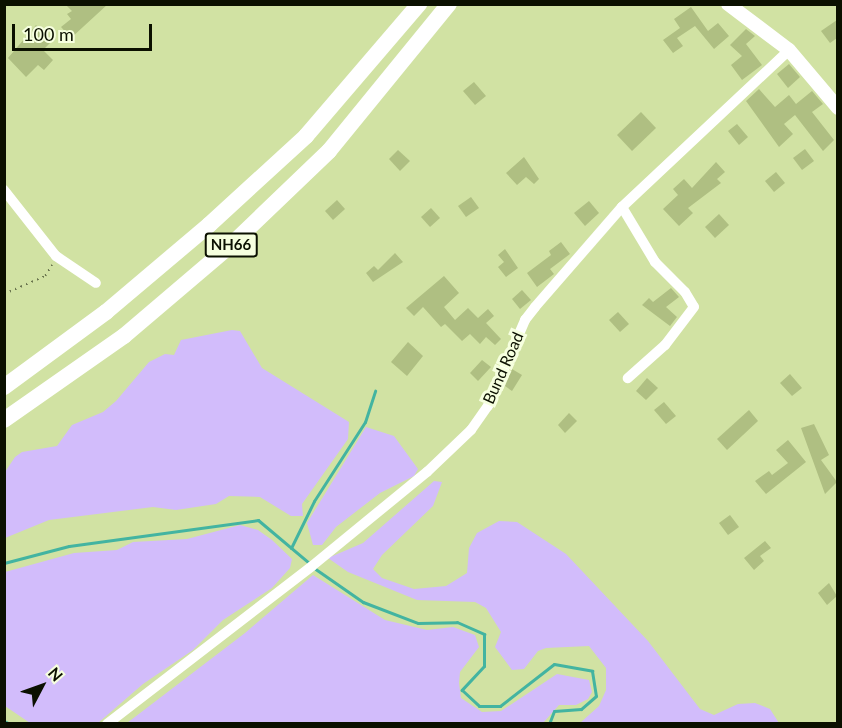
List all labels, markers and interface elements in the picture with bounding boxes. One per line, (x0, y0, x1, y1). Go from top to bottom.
scale bar (15, 12, 154, 50)
text: 100 m (23, 23, 74, 45)
road number: NH66 (204, 233, 258, 257)
street label: Bund Road (479, 329, 527, 407)
north arrow (12, 656, 72, 716)
text: N (45, 663, 67, 685)

